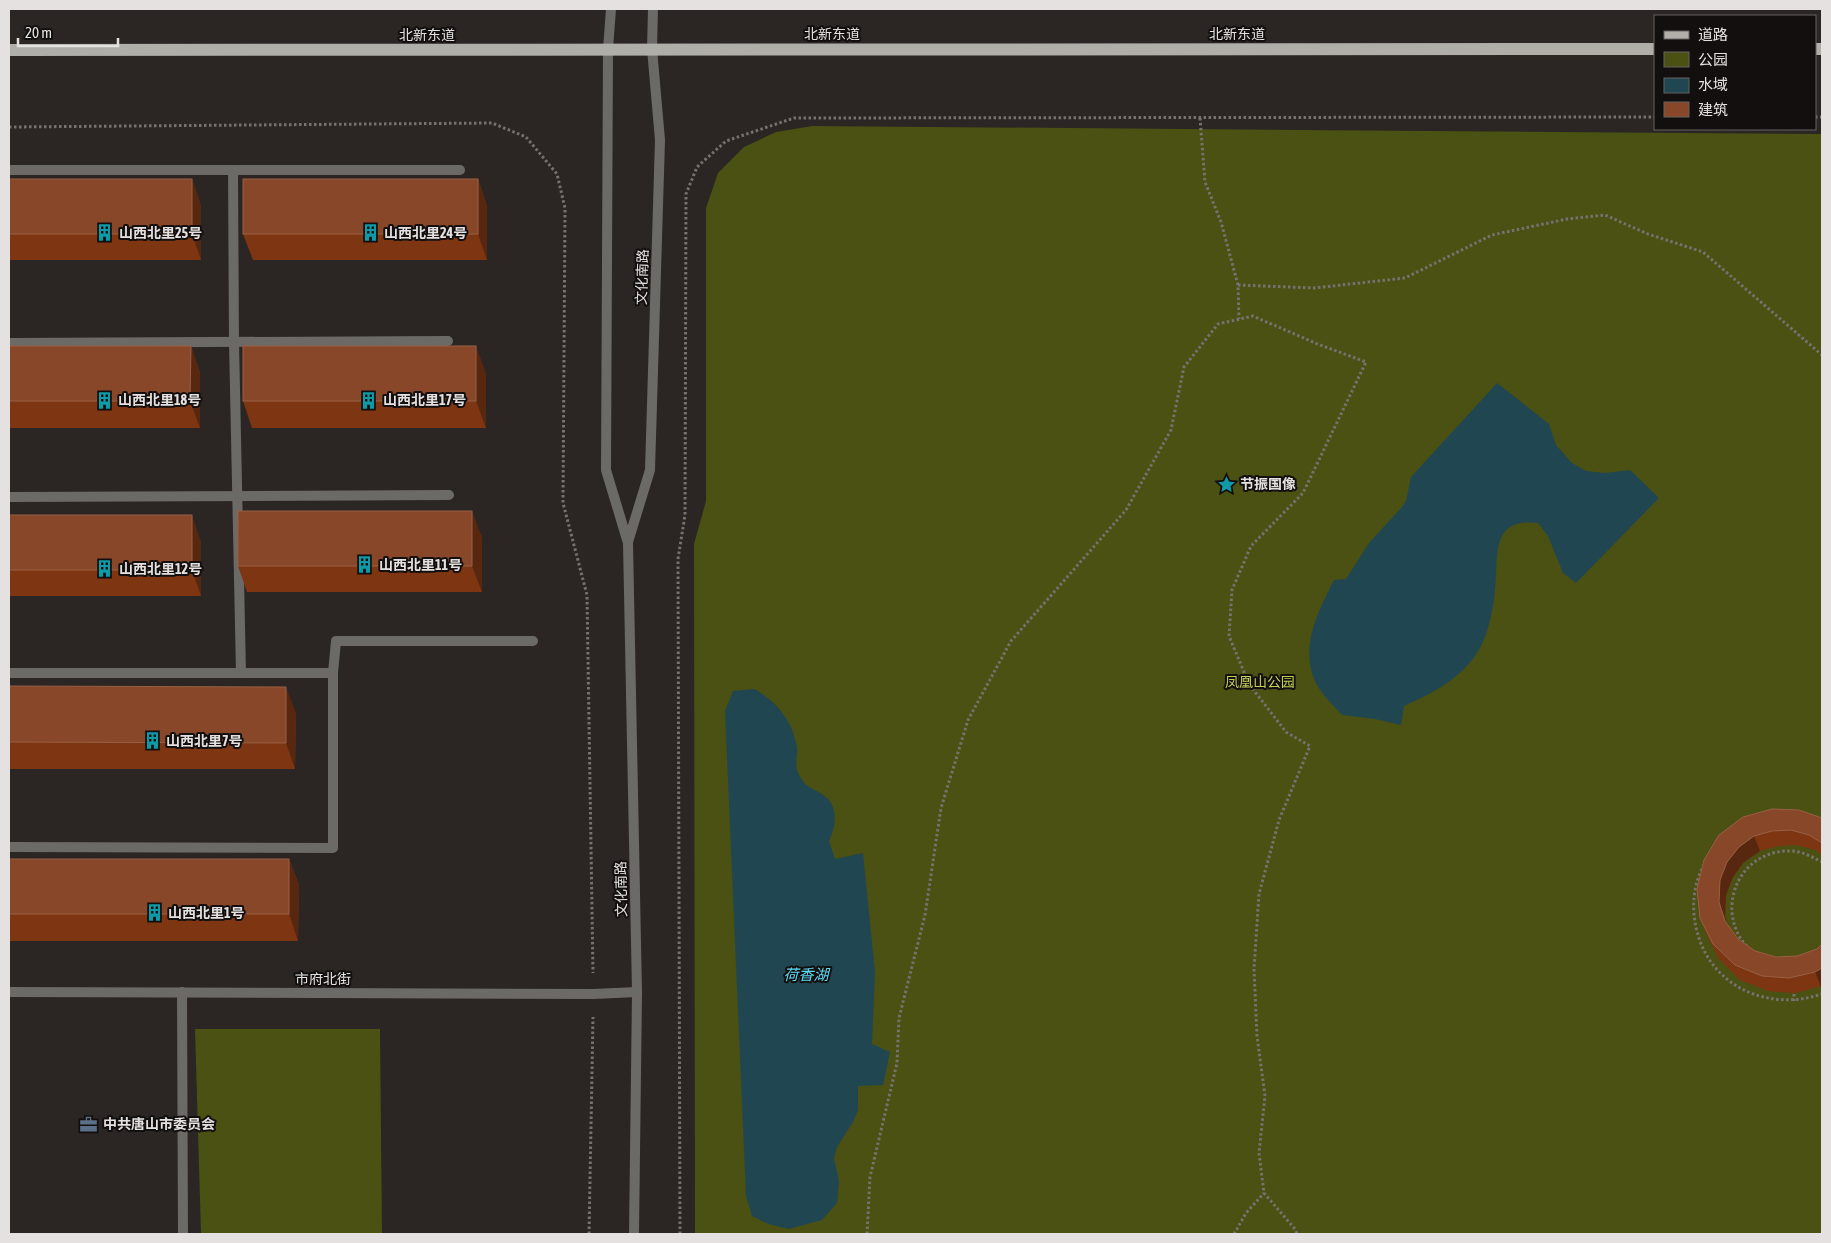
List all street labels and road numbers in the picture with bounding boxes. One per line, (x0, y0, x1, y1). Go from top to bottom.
street label: 北新东道 (804, 26, 860, 42)
street label: 北新东道 (1209, 26, 1265, 42)
street label: 北新东道 (399, 27, 455, 43)
street label: 文化南路 (633, 249, 651, 305)
street label: 文化南路 (613, 861, 629, 917)
street label: 市府北街 (295, 971, 351, 987)

